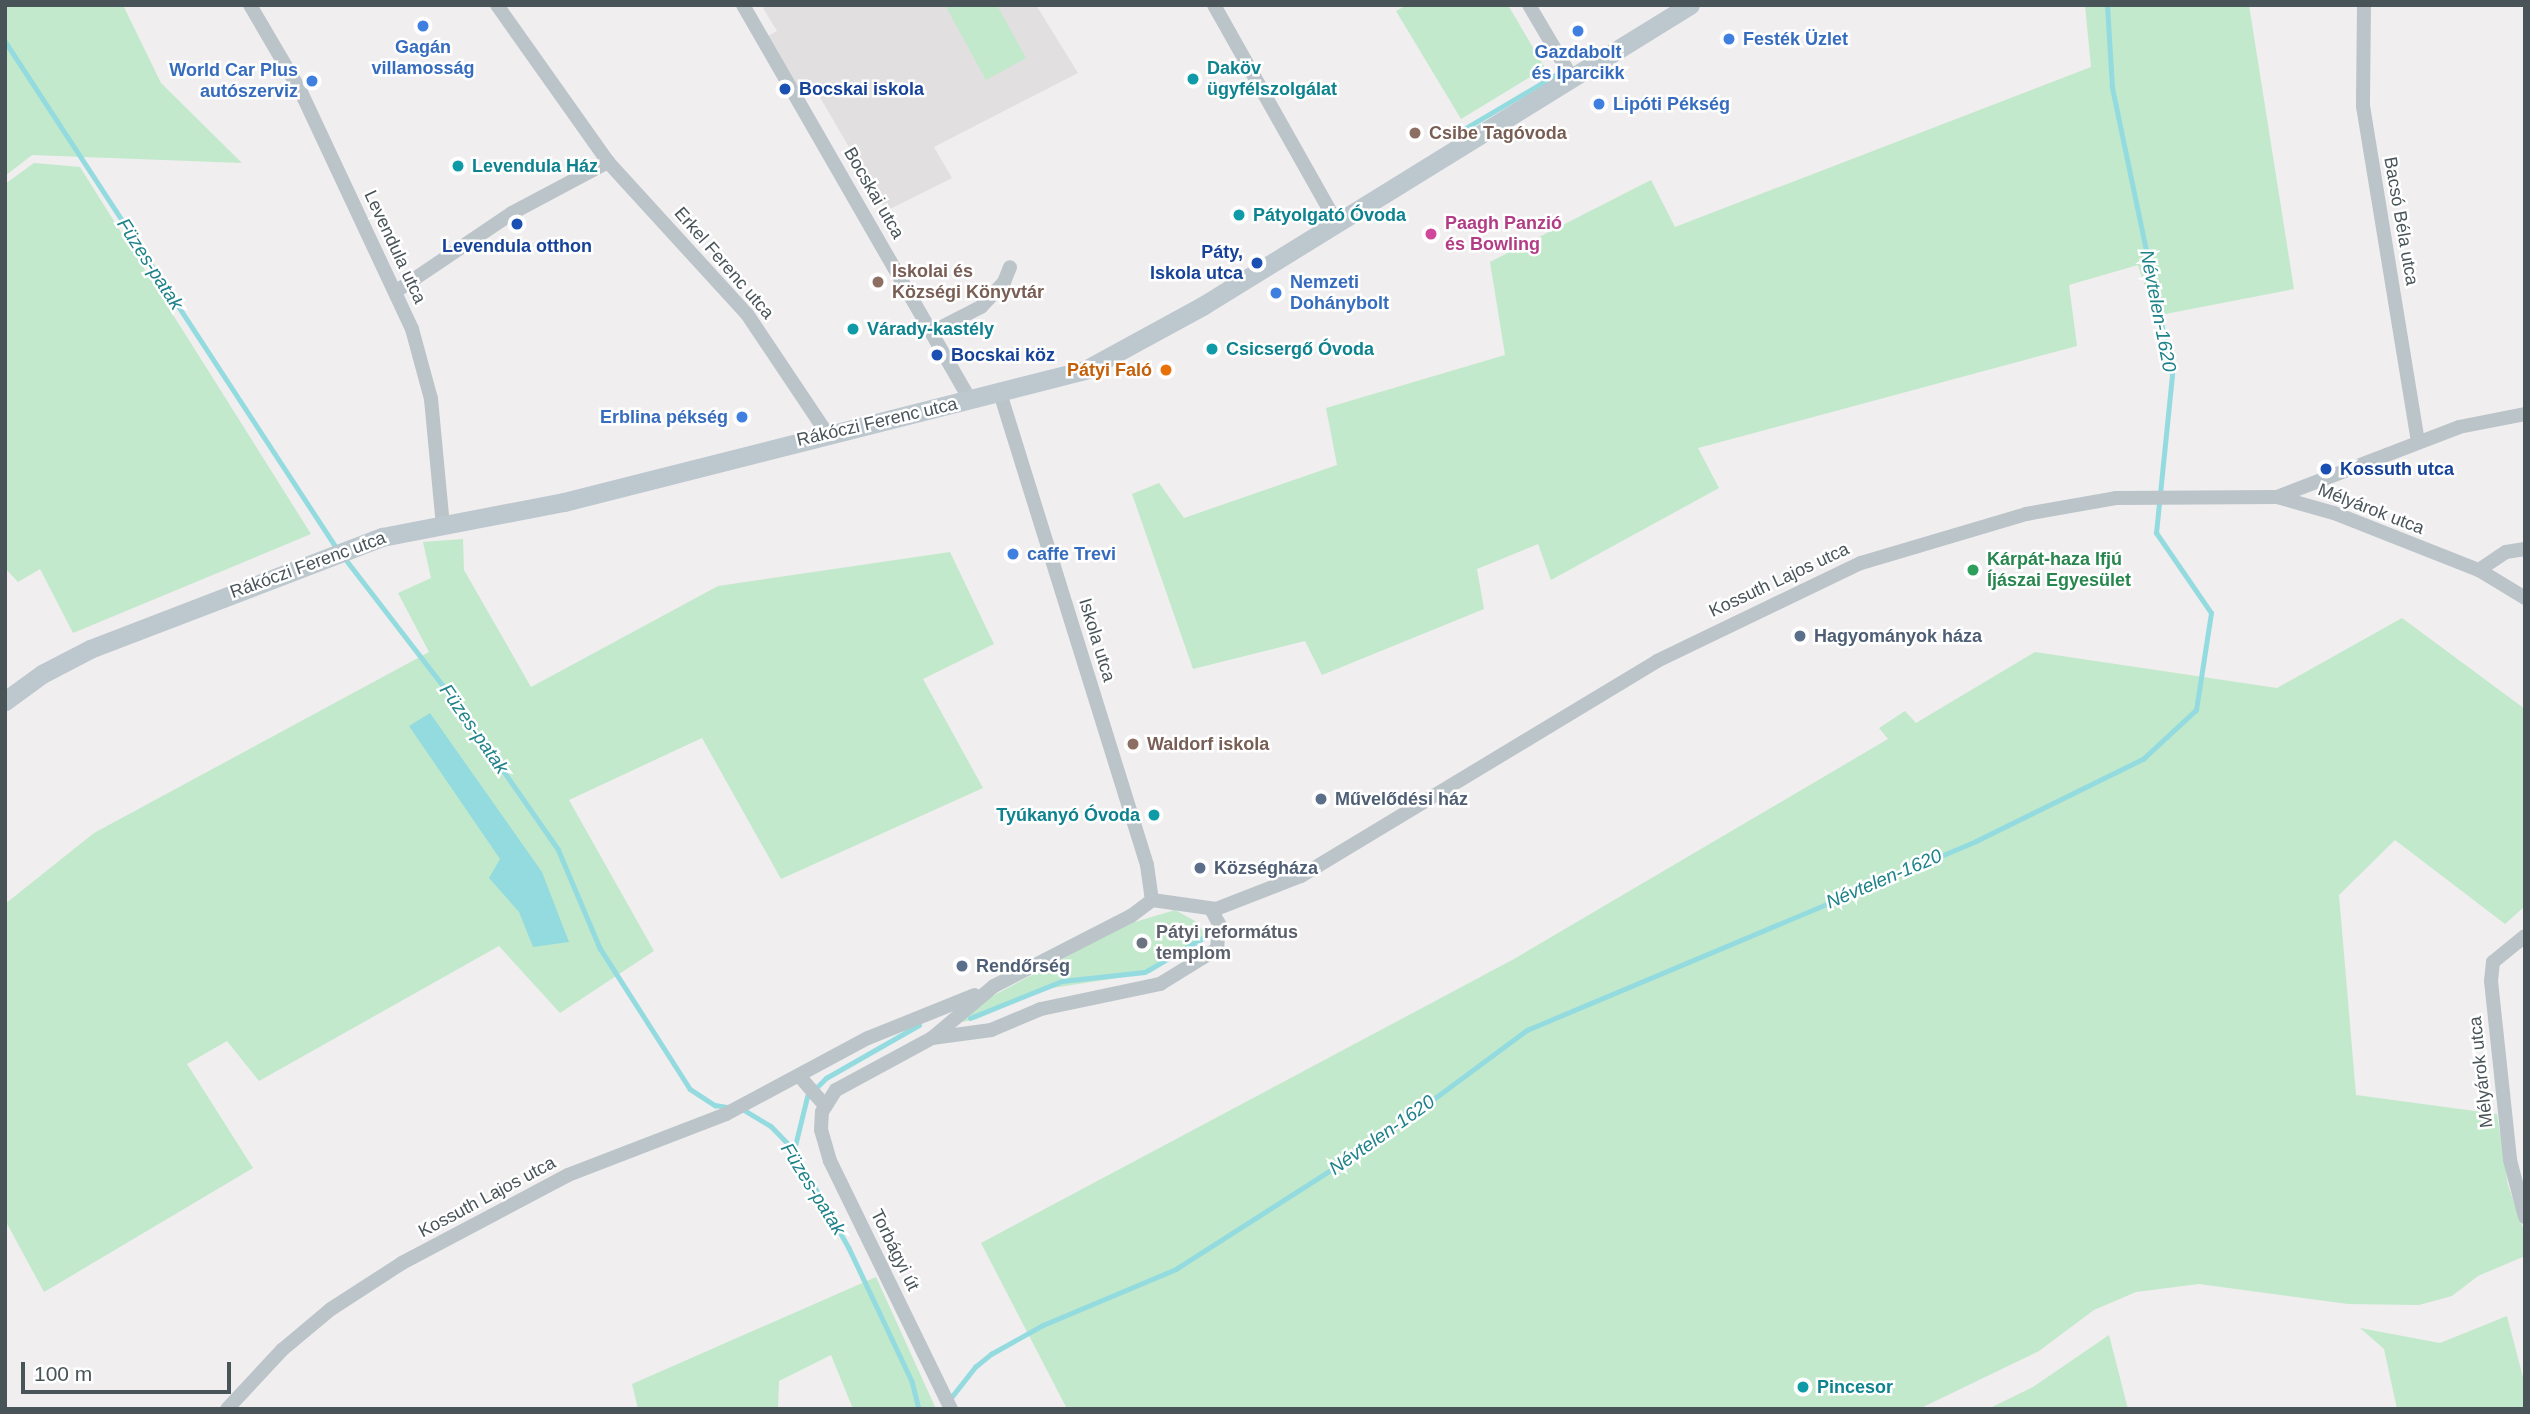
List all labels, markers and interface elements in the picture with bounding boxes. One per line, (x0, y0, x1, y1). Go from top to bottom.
marker: Gagán villamosság (415, 18, 431, 34)
marker: Gazdabolt és Iparcikk (1570, 23, 1586, 39)
place label: Festék Üzlet (1743, 28, 1848, 50)
marker: Festék Üzlet (1721, 31, 1737, 47)
place label: Gagán villamosság (371, 37, 475, 80)
place label: Gazdabolt és Iparcikk (1531, 42, 1625, 84)
place label: Daköv ügyfélszolgálat (1207, 58, 1337, 100)
place label: World Car Plus autószerviz (169, 60, 298, 102)
marker: Daköv ügyfélszolgálat (1185, 71, 1201, 87)
marker: World Car Plus autószerviz (304, 73, 320, 89)
place label: Bocskai iskola (799, 78, 924, 100)
marker: Bocskai iskola (777, 81, 793, 97)
place label: Lipóti Pékség (1613, 93, 1730, 115)
marker: Lipóti Pékség (1591, 96, 1607, 112)
place label: Csibe Tagóvoda (1429, 122, 1567, 144)
marker: Csibe Tagóvoda (1407, 125, 1423, 141)
street label: Bocskai utca (839, 143, 909, 243)
place label: Levendula Ház (472, 155, 598, 177)
street label: Bacsó Béla utca (2379, 155, 2423, 287)
marker: Levendula Ház (450, 158, 466, 174)
street label: Levendula utca (359, 187, 431, 307)
street label: Erkel Ferenc utca (670, 203, 778, 323)
place label: Pátyolgató Óvoda (1253, 204, 1406, 226)
marker: Pátyolgató Óvoda (1231, 207, 1247, 223)
place label: Paagh Panzió és Bowling (1445, 213, 1562, 256)
water label: Füzes-patak (112, 214, 188, 314)
marker: Levendula otthon (509, 216, 525, 232)
marker: Paagh Panzió és Bowling (1423, 226, 1439, 242)
place label: Levendula otthon (442, 235, 592, 257)
place label: Páty, Iskola utca (1150, 242, 1243, 284)
water label: Névtelen-1620 (2135, 248, 2181, 374)
marker: Páty, Iskola utca (1249, 255, 1265, 271)
place label: Iskolai és Községi Könyvtár (892, 261, 1044, 304)
place label: Nemzeti Dohánybolt (1290, 272, 1389, 314)
marker: Iskolai és Községi Könyvtár (870, 274, 886, 290)
marker: Nemzeti Dohánybolt (1268, 285, 1284, 301)
place label: Várady-kastély (867, 318, 994, 340)
marker: Várady-kastély (845, 321, 861, 337)
place label: Csicsergő Óvoda (1226, 338, 1374, 360)
marker: Csicsergő Óvoda (1204, 341, 1220, 357)
place label: Bocskai köz (951, 344, 1055, 366)
marker: Bocskai köz (929, 347, 945, 363)
place label: Pátyi Faló (1067, 359, 1152, 381)
marker: Pátyi Faló (1158, 362, 1174, 378)
street label: Rákóczi Ferenc utca (795, 393, 959, 451)
place label: Erblina pékség (600, 406, 728, 428)
marker: Erblina pékség (734, 409, 750, 425)
place label: Kossuth utca (2340, 458, 2454, 480)
marker: Kossuth utca (2318, 461, 2334, 477)
street label: Mélyárok utca (2315, 479, 2427, 539)
street label: Rákóczi Ferenc utca (227, 527, 389, 603)
street label: Kossuth Lajos utca (1706, 538, 1852, 622)
place label: caffe Trevi (1027, 543, 1116, 565)
marker: caffe Trevi (1005, 546, 1021, 562)
place label: Kárpát-haza Ifjú Íjászai Egyesület (1987, 549, 2131, 592)
marker: Kárpát-haza Ifjú Íjászai Egyesület (1965, 562, 1981, 578)
street label: Iskola utca (1074, 596, 1120, 684)
place label: Hagyományok háza (1814, 625, 1982, 647)
marker: Hagyományok háza (1792, 628, 1808, 644)
water label: Füzes-patak (435, 680, 513, 778)
place label: Waldorf iskola (1147, 733, 1269, 755)
marker: Waldorf iskola (1125, 736, 1141, 752)
place label: Művelődési ház (1335, 788, 1468, 810)
marker: Művelődési ház (1313, 791, 1329, 807)
place label: Tyúkanyó Óvoda (996, 804, 1140, 826)
marker: Tyúkanyó Óvoda (1146, 807, 1162, 823)
water label: Névtelen-1620 (1823, 844, 1945, 914)
place label: Községháza (1214, 857, 1318, 879)
marker: Községháza (1192, 860, 1208, 876)
place label: Pátyi református templom (1156, 922, 1298, 964)
marker: Pátyi református templom (1134, 935, 1150, 951)
place label: Rendőrség (976, 955, 1070, 977)
marker: Rendőrség (954, 958, 970, 974)
street label: Mélyárok utca (2464, 1015, 2498, 1129)
water label: Névtelen-1620 (1325, 1090, 1439, 1180)
water label: Füzes-patak (776, 1139, 850, 1239)
street label: Kossuth Lajos utca (415, 1152, 559, 1242)
street label: Torbágyi út (866, 1206, 924, 1294)
scale bar (24, 1348, 234, 1392)
text: 100 m (34, 1362, 92, 1385)
place label: Pincesor (1817, 1376, 1893, 1398)
marker: Pincesor (1795, 1379, 1811, 1395)

